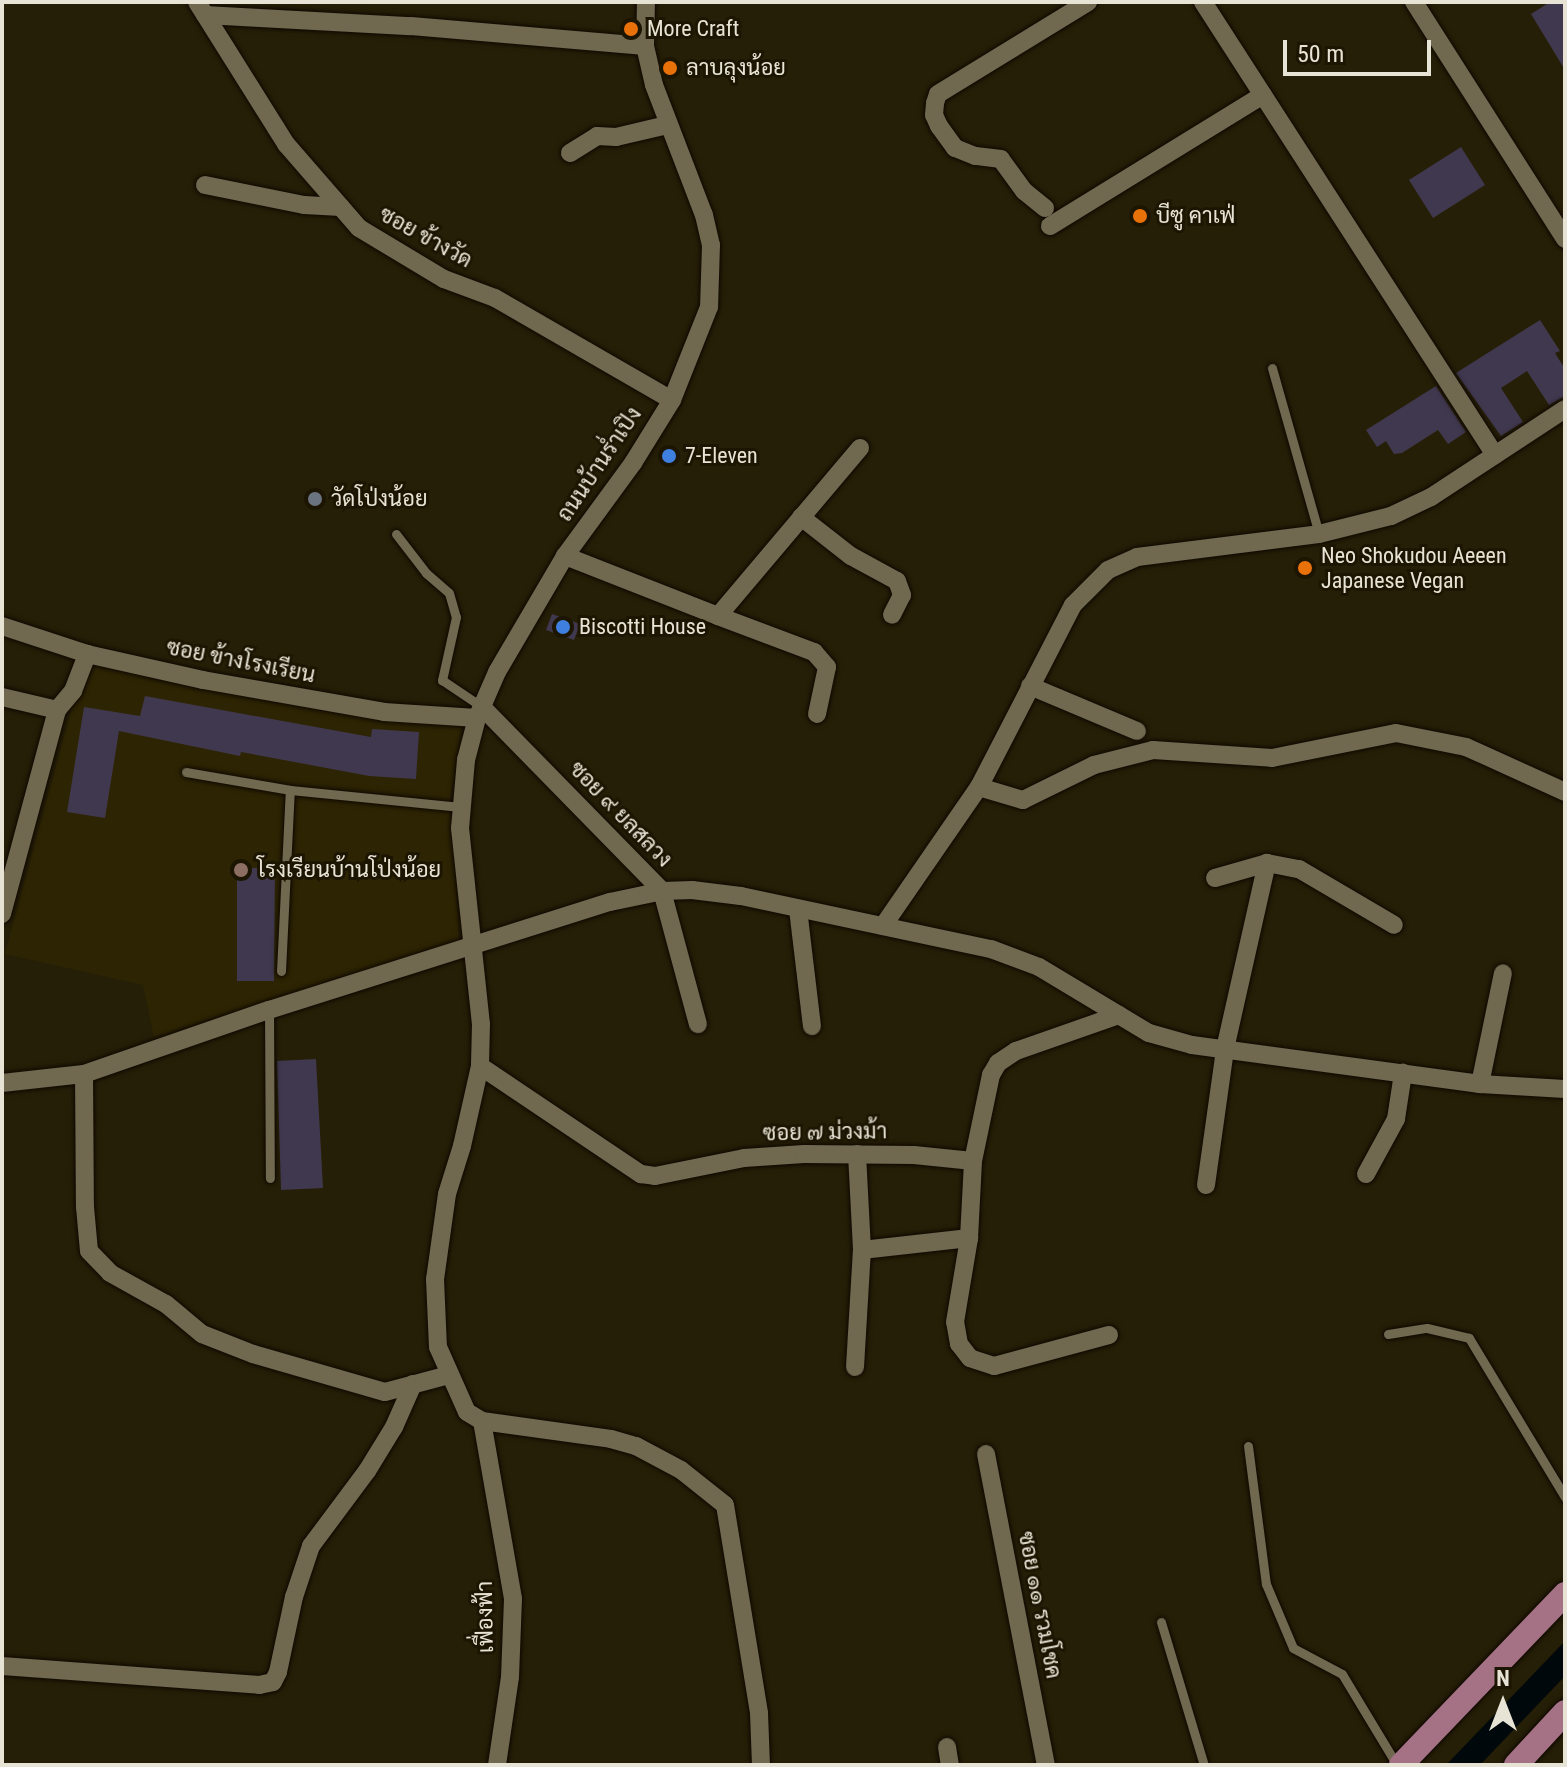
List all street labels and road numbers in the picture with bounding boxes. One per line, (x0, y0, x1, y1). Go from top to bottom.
street label: ซอย ข้างวัด (375, 201, 477, 273)
street label: ถนนบ้านร่ำเปิง (551, 402, 647, 526)
street label: ซอย ข้างโรงเรียน (164, 634, 318, 688)
street label: ซอย ๙ ยลสลวง (564, 756, 678, 872)
street label: ซอย ๗ ม่วงม้า (763, 1118, 887, 1146)
street label: ซอย ๑๑ รวมโชค (1013, 1529, 1067, 1681)
street label: เฟื่องฟ้า (471, 1581, 499, 1653)

